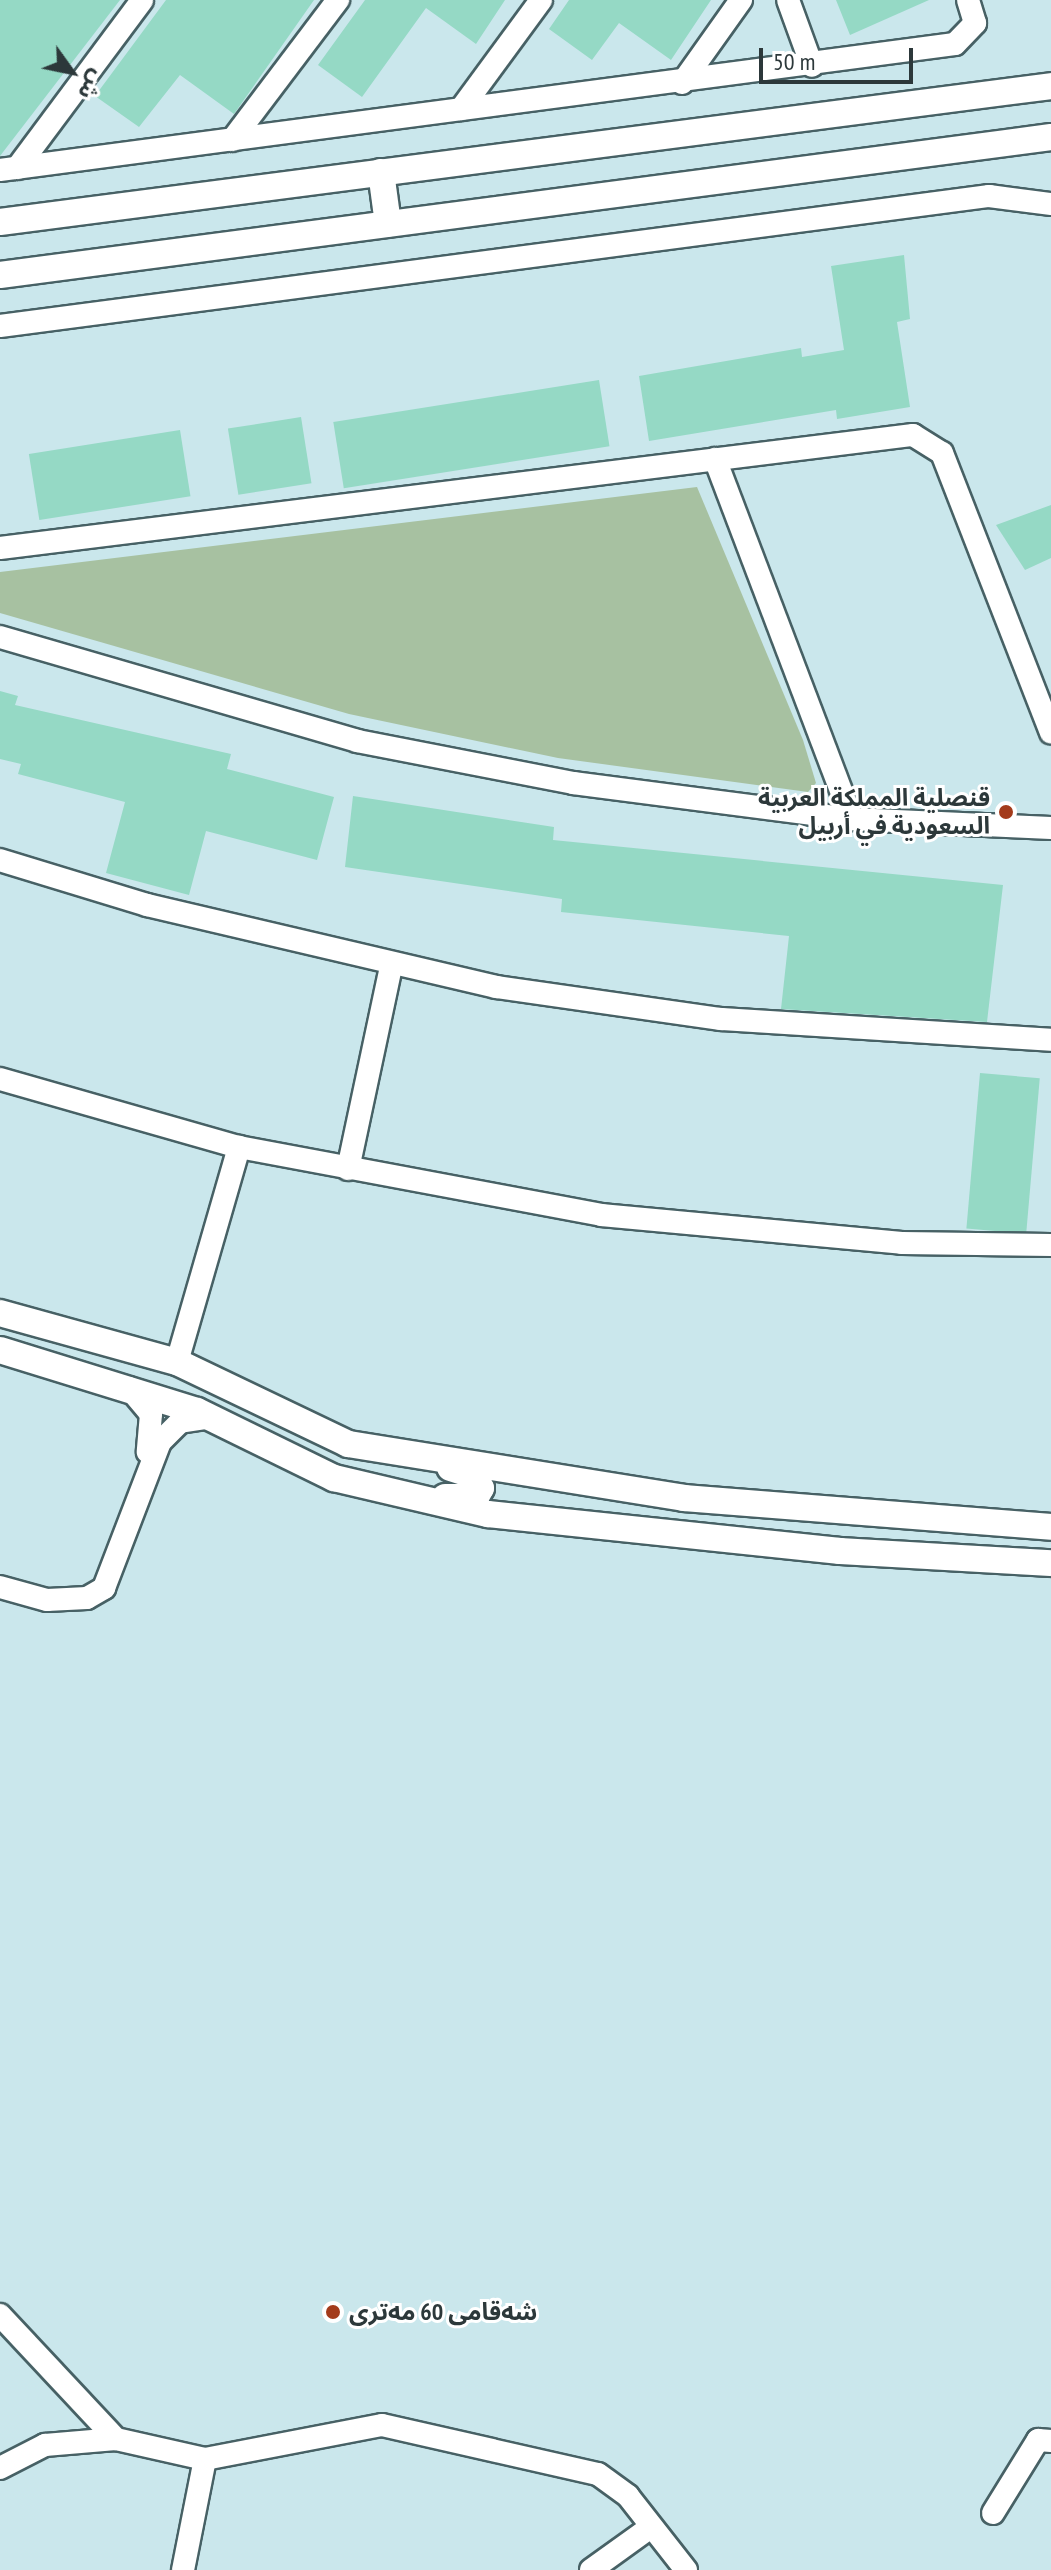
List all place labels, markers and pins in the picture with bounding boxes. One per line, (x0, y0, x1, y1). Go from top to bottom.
place label: قنصلية المملكة العربية السعودية في أربيل (758, 784, 990, 840)
marker: قنصلية المملكة العربية السعودية في أربيل (997, 803, 1015, 821)
place label: شەقامی 60 مەتری (349, 2298, 537, 2326)
marker: شەقامی 60 مەتری (324, 2303, 342, 2321)

